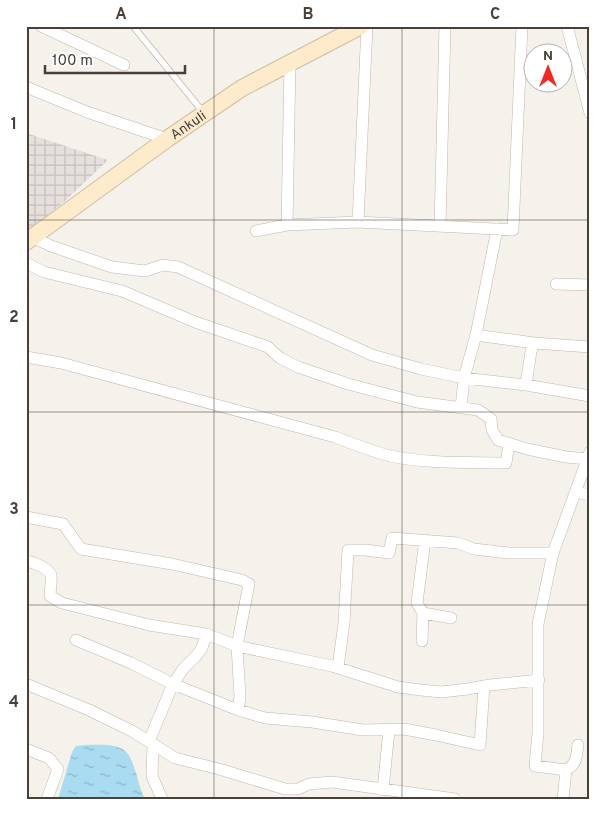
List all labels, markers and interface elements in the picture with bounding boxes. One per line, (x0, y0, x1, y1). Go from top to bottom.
text: A (115, 5, 127, 25)
text: B (302, 5, 314, 25)
text: C (490, 5, 500, 25)
scale bar (45, 42, 185, 74)
north arrow (524, 42, 574, 92)
text: N (543, 48, 553, 65)
text: 100 m (52, 52, 93, 71)
street label: Ankuli (168, 108, 210, 144)
text: 1 (11, 115, 17, 135)
text: 2 (9, 308, 19, 328)
text: 3 (9, 500, 19, 520)
text: 4 (9, 693, 19, 713)

